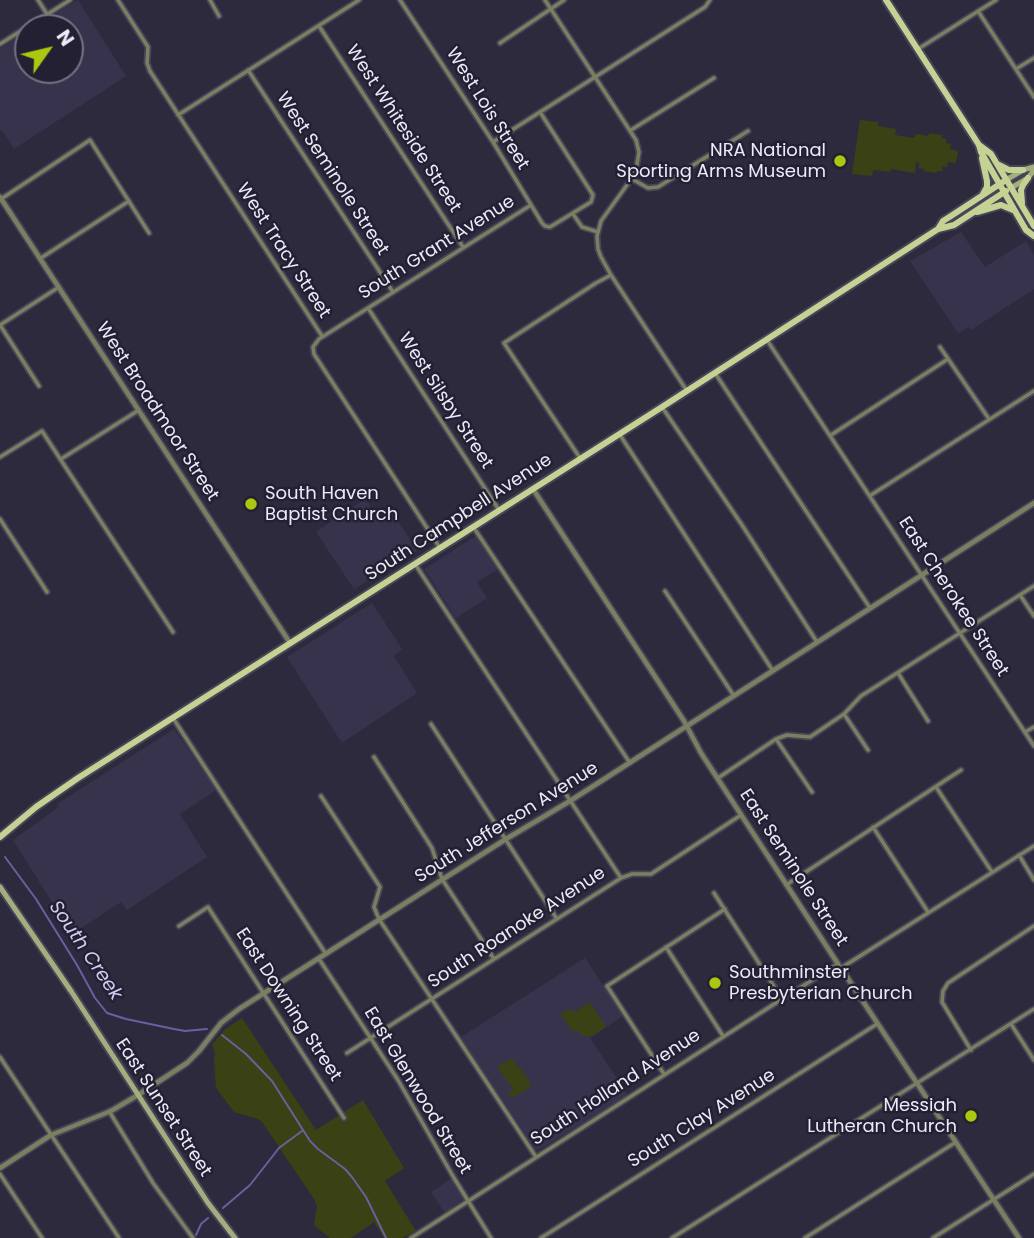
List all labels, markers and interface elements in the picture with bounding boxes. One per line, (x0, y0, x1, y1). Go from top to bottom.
north arrow (14, 14, 84, 84)
text: N (50, 25, 80, 52)
street label: West Whiteside Street (341, 41, 465, 217)
street label: West Lois Street (441, 44, 533, 174)
street label: West Seminole Street (271, 88, 393, 260)
place label: NRA National Sporting Arms Museum (616, 140, 826, 182)
marker: NRA National Sporting Arms Museum (832, 153, 848, 169)
street label: West Tracy Street (231, 179, 335, 323)
street label: South Grant Avenue (355, 191, 519, 305)
street label: West Broadmoor Street (91, 319, 223, 505)
street label: West Silsby Street (393, 329, 497, 473)
street label: South Campbell Avenue (362, 450, 556, 586)
place label: South Haven Baptist Church (265, 483, 398, 526)
marker: South Haven Baptist Church (243, 496, 259, 512)
street label: East Cherokee Street (893, 513, 1013, 681)
street label: South Jefferson Avenue (411, 758, 603, 888)
street label: East Seminole Street (734, 785, 852, 951)
street label: South Roanoke Avenue (424, 863, 610, 993)
water label: South Creek (43, 897, 127, 1005)
street label: East Downing Street (230, 924, 346, 1086)
place label: Southminster Presbyterian Church (729, 962, 912, 1004)
marker: Southminster Presbyterian Church (707, 975, 723, 991)
street label: East Glenwood Street (359, 1004, 475, 1178)
street label: South Holland Avenue (527, 1025, 705, 1151)
street label: East Sunset Street (110, 1035, 216, 1181)
street label: South Clay Avenue (624, 1065, 780, 1173)
place label: Messiah Lutheran Church (807, 1095, 957, 1138)
marker: Messiah Lutheran Church (963, 1108, 979, 1124)

